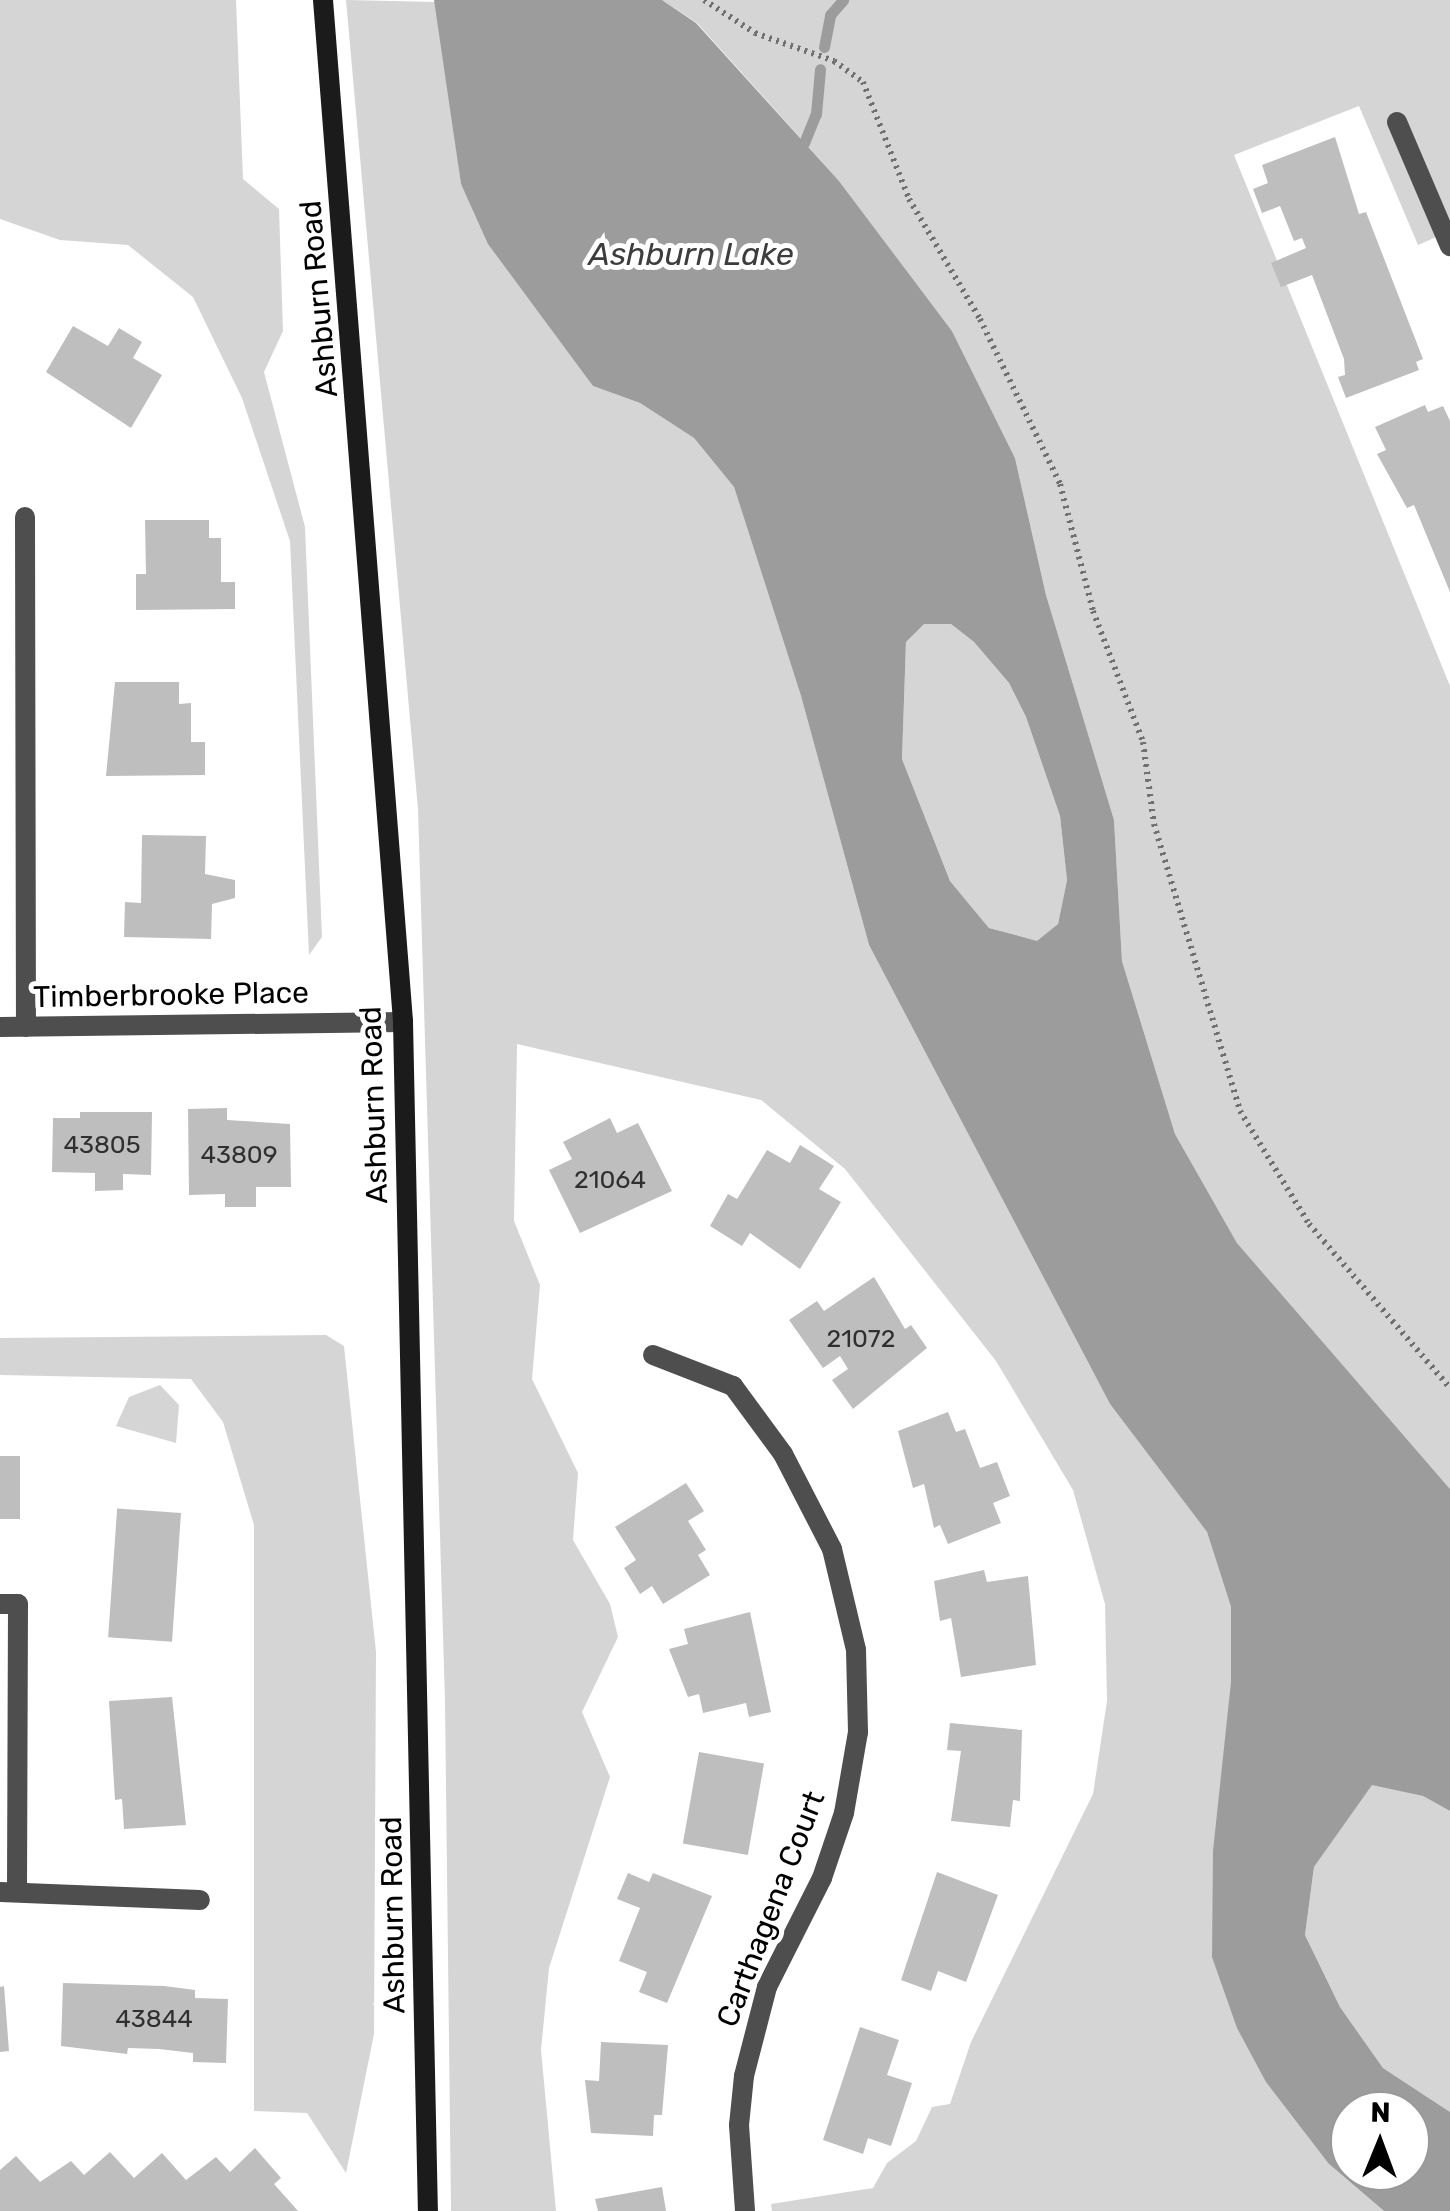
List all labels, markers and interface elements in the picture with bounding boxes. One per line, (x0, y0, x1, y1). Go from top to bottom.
street label: Ashburn Road (292, 199, 346, 399)
water label: Ashburn Lake (588, 235, 794, 273)
street label: Timberbrooke Place (33, 975, 309, 1015)
street label: Ashburn Road (353, 1006, 395, 1204)
house number: 43805 (63, 1130, 141, 1160)
house number: 43809 (200, 1140, 278, 1170)
house number: 21064 (574, 1165, 646, 1195)
house number: 21072 (827, 1324, 895, 1354)
street label: Carthagena Court (709, 1786, 833, 2032)
street label: Ashburn Road (373, 1816, 413, 2014)
house number: 43844 (115, 2004, 193, 2034)
north arrow (1330, 2091, 1430, 2191)
text: N (1370, 2096, 1391, 2129)

